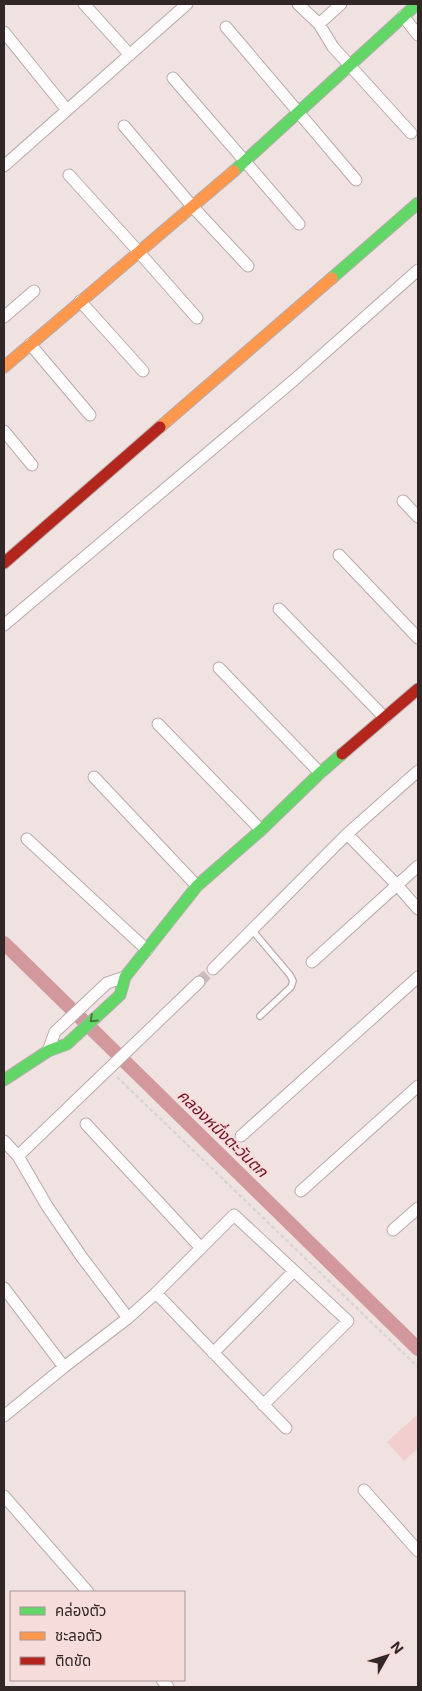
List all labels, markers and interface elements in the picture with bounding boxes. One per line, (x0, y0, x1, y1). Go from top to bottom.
one-way arrow (90, 1013, 99, 1022)
water label: คลองหนึ่งตะวันตก (174, 1084, 274, 1182)
legend (10, 1591, 185, 1681)
text: คล่องตัว (55, 1601, 106, 1620)
text: ชะลอตัว (55, 1626, 102, 1645)
north arrow (362, 1631, 412, 1681)
text: N (388, 1638, 407, 1657)
text: ติดขัด (55, 1651, 91, 1670)

